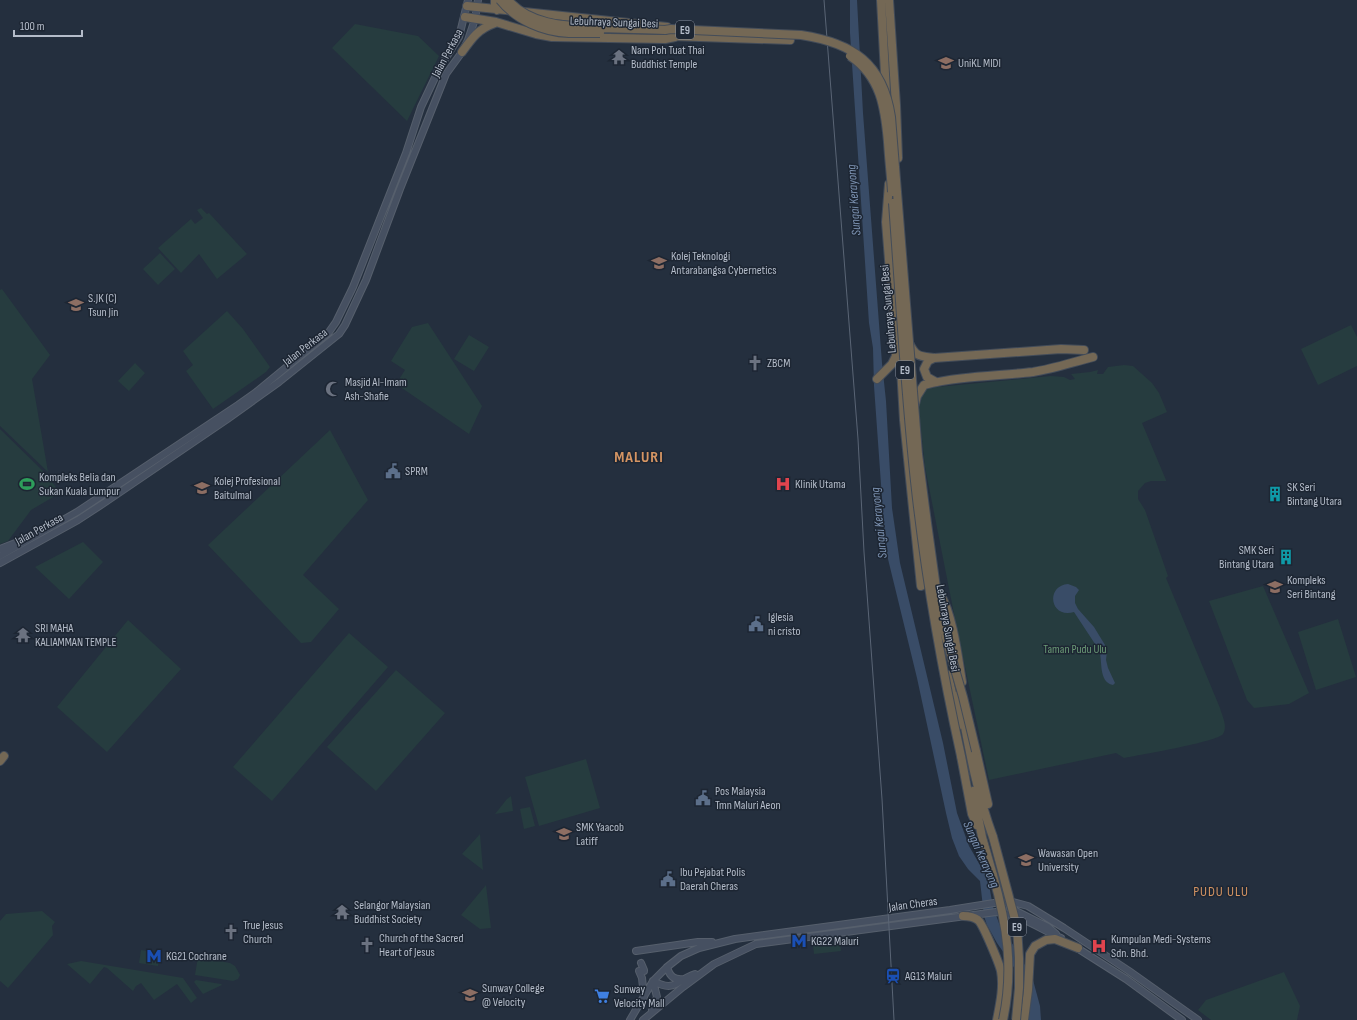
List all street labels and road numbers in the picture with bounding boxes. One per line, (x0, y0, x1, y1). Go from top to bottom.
street label: Lebuhraya Sungai Besi (570, 13, 658, 32)
road number: E9 (676, 21, 694, 39)
street label: Jalan Perkasa (428, 26, 467, 81)
street label: Lebuhraya Sungai Besi (877, 264, 900, 354)
street label: Jalan Perkasa (279, 325, 331, 370)
road number: E9 (896, 361, 914, 379)
street label: Jalan Perkasa (12, 510, 66, 549)
street label: Lebuhraya Sungai Besi (932, 583, 963, 673)
street label: Jalan Cheras (887, 894, 938, 915)
road number: E9 (1008, 918, 1026, 936)

